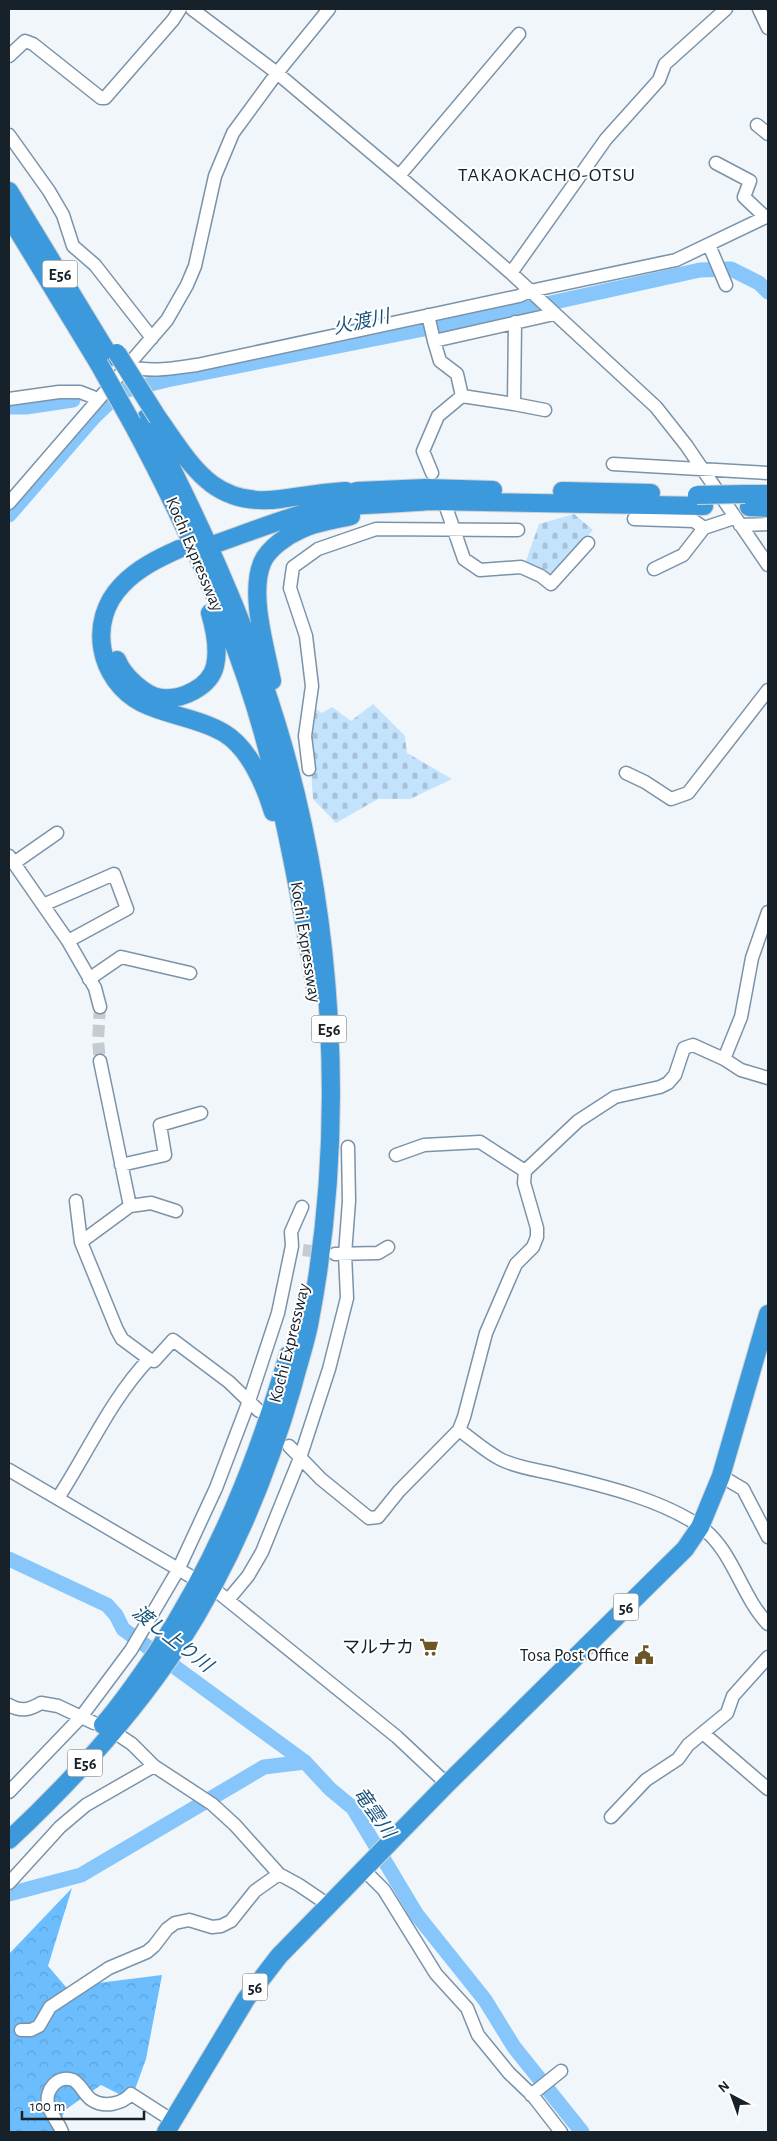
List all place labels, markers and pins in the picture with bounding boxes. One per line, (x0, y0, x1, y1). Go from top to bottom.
supermarket icon: マルナカ (418, 1636, 440, 1658)
place label: マルナカ (342, 1639, 414, 1657)
public building icon: Tosa Post Office (633, 1644, 655, 1666)
place label: Tosa Post Office (520, 1647, 629, 1665)

